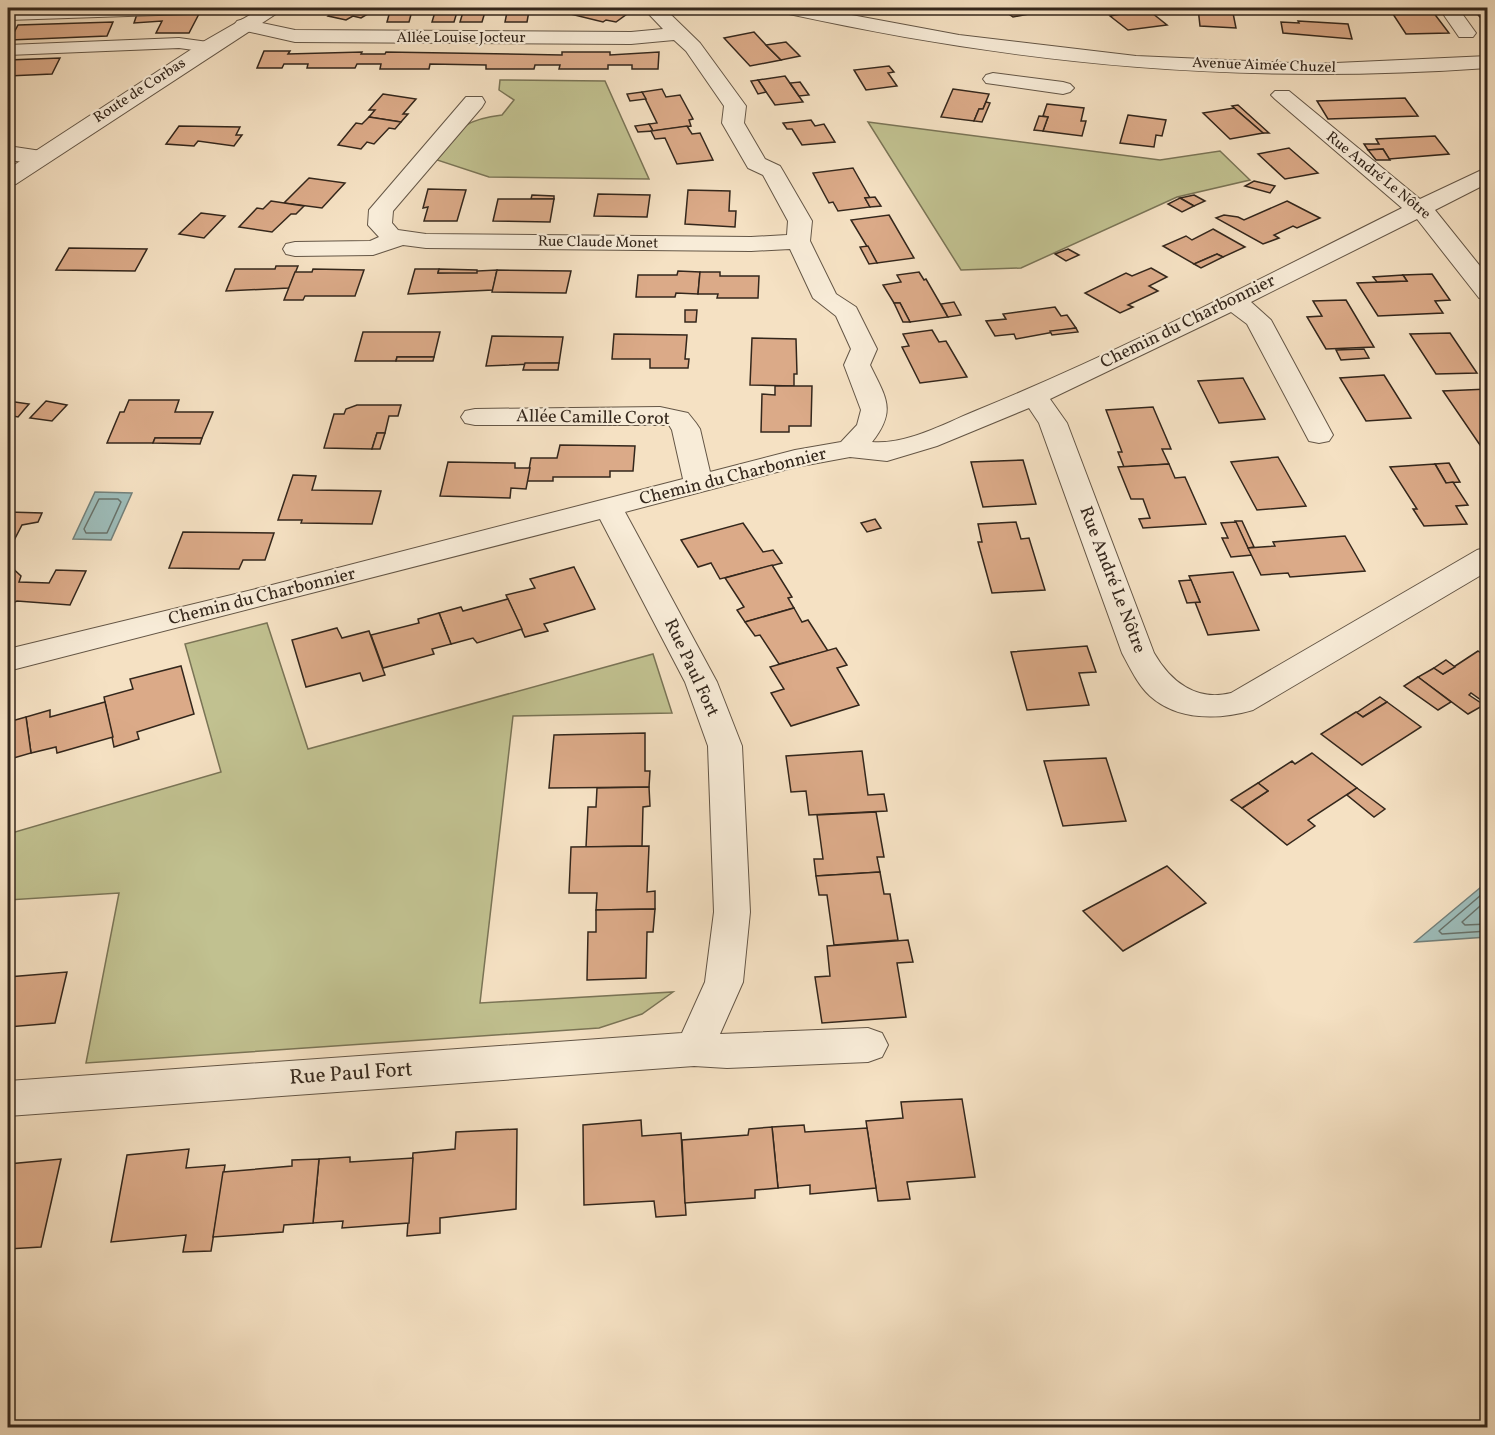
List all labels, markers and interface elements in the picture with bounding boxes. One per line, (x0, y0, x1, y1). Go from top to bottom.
street label: Allée Louise Jocteur (396, 28, 526, 49)
street label: Route de Corbas (90, 53, 190, 129)
street label: Avenue Aimée Chuzel (1192, 53, 1336, 79)
street label: Rue André Le Nôtre (1321, 127, 1435, 225)
street label: Rue Claude Monet (538, 231, 658, 255)
street label: Chemin du Charbonnier (1096, 268, 1280, 375)
street label: Allée Camille Corot (516, 404, 670, 432)
street label: Chemin du Charbonnier (637, 442, 830, 512)
street label: Rue André Le Nôtre (1072, 503, 1152, 657)
street label: Chemin du Charbonnier (166, 562, 359, 632)
street label: Rue Paul Fort (657, 615, 725, 721)
street label: Rue Paul Fort (288, 1055, 414, 1093)

